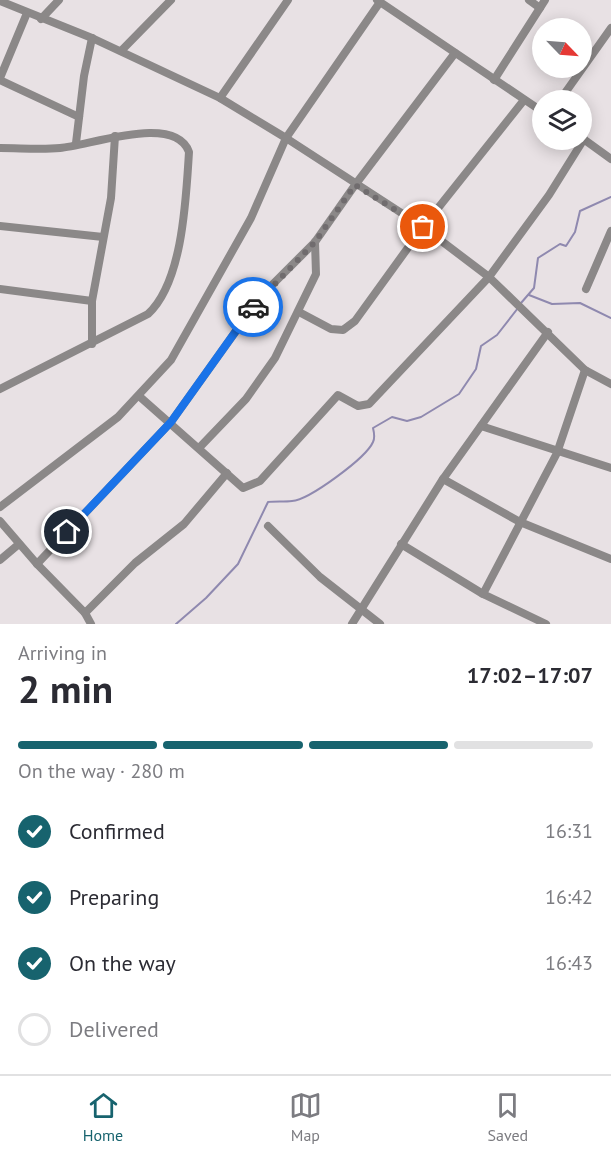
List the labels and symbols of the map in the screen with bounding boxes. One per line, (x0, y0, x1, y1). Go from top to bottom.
north arrow (532, 18, 592, 78)
pin (397, 201, 448, 252)
courier (223, 277, 283, 337)
pin (41, 506, 92, 557)

